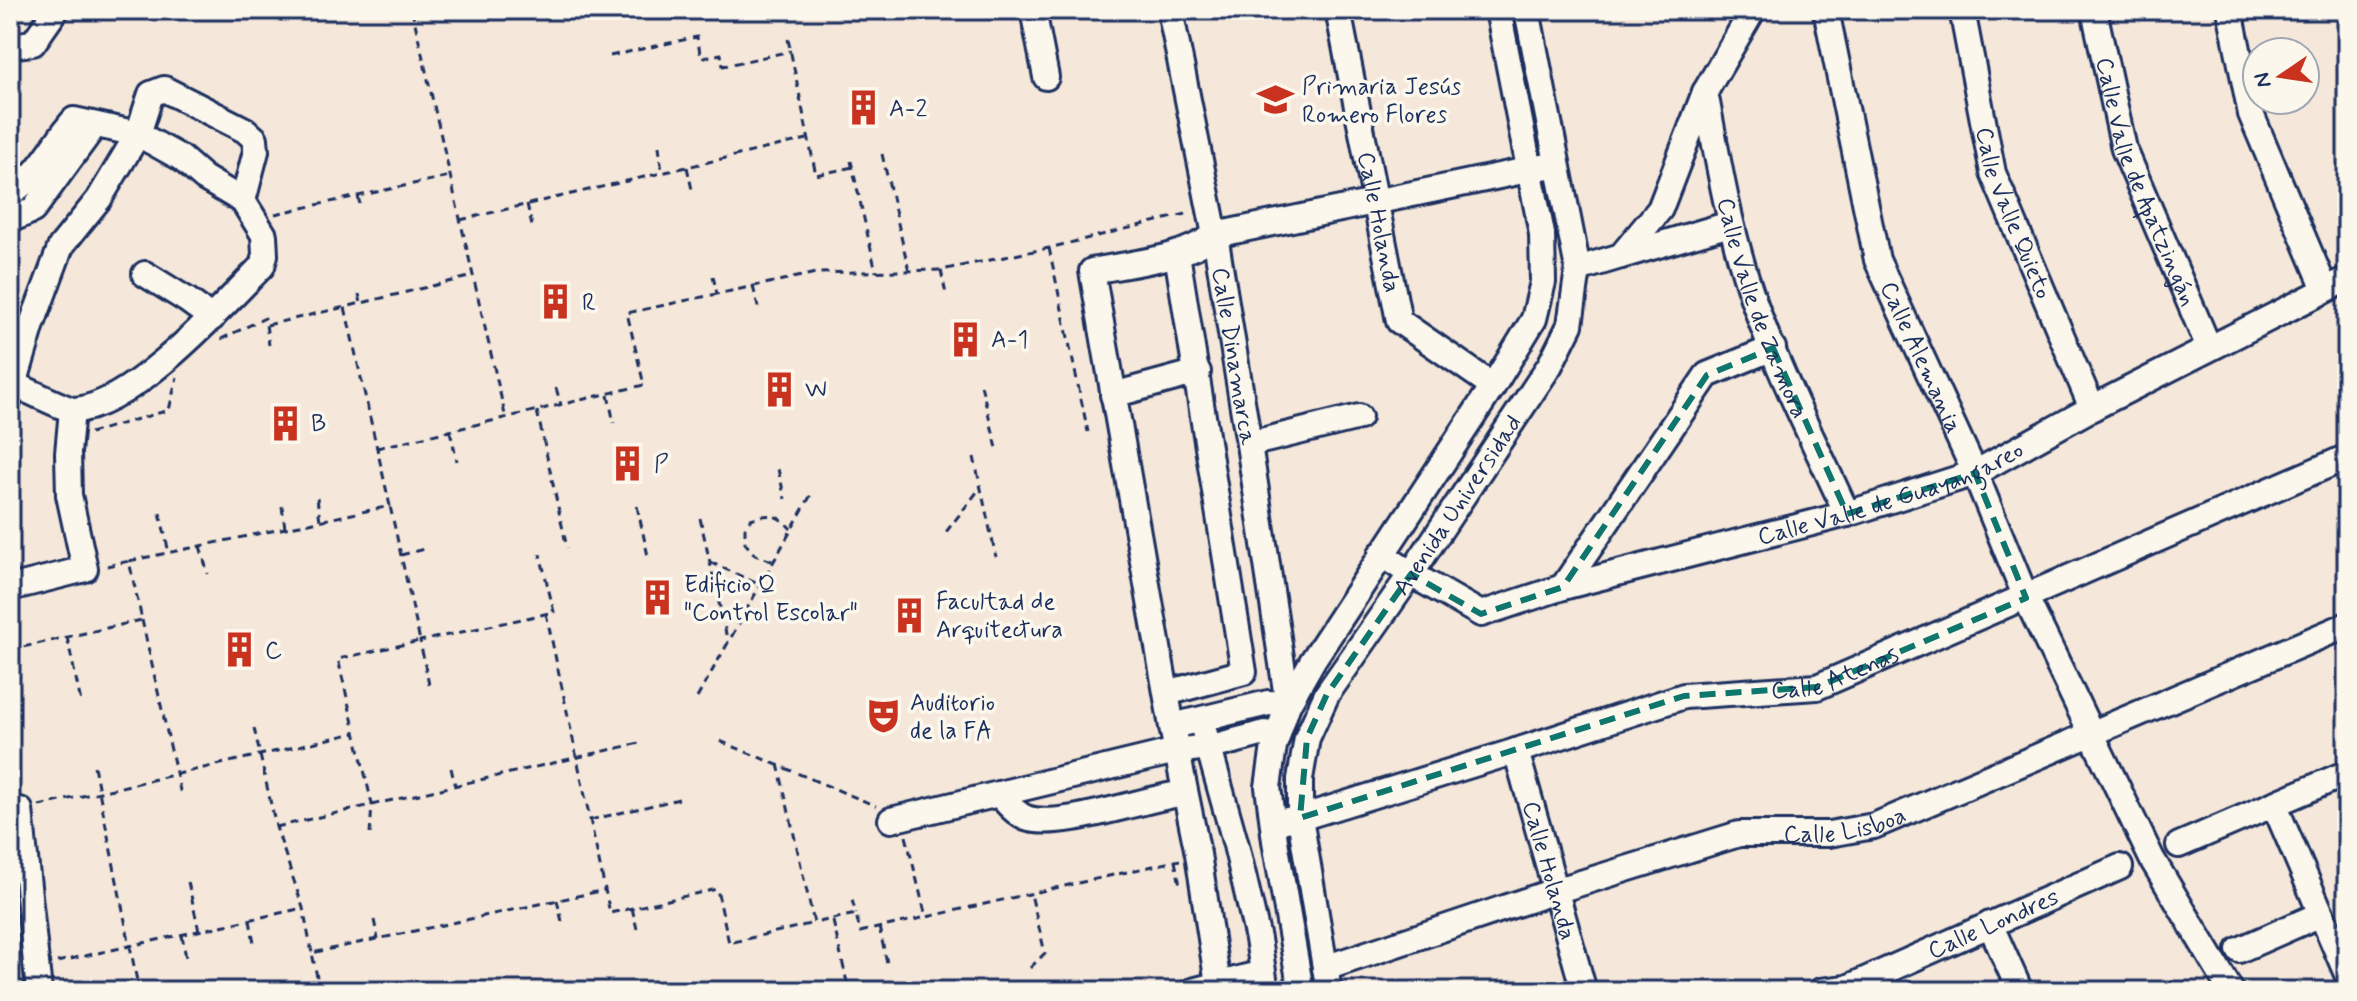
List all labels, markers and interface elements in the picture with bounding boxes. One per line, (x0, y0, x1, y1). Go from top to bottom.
north arrow (2241, 36, 2321, 116)
street label: Calle Valle de Apatzingán (2088, 55, 2203, 311)
text: N (2248, 70, 2279, 90)
place label: Primaria Jesús Romero Flores (1302, 72, 1461, 131)
school or university icon: Primaria Jesús Romero Flores (1257, 81, 1295, 119)
building icon: A-2 (844, 89, 882, 127)
place label: A-2 (889, 94, 927, 125)
street label: Calle Valle Quieto (1968, 125, 2058, 304)
street label: Calle Holanda (1349, 149, 1407, 295)
street label: Calle Valle de Zamora (1709, 195, 1814, 424)
street label: Calle Dinamarca (1203, 265, 1263, 448)
street label: Calle Alemania (1872, 277, 1969, 439)
building icon: R (537, 283, 575, 321)
place label: R (582, 288, 596, 319)
building icon: A-1 (946, 320, 984, 358)
place label: A-1 (991, 325, 1028, 356)
building icon: W (760, 370, 798, 408)
place label: W (805, 375, 827, 406)
building icon: B (266, 404, 304, 442)
place label: B (311, 409, 326, 440)
street label: Avenida Universidad (1387, 409, 1530, 602)
street label: Calle Valle de Guayangareo (1755, 435, 2029, 553)
building icon: P (609, 445, 647, 483)
place label: P (654, 450, 669, 481)
place label: Edificio Q "Control Escolar" (684, 570, 858, 629)
building icon: Edificio Q "Control Escolar" (639, 579, 677, 617)
place label: Facultad de Arquitectura (936, 587, 1063, 646)
building icon: Facultad de Arquitectura (891, 596, 929, 634)
building icon: C (220, 631, 258, 669)
place label: C (265, 636, 282, 667)
street label: Calle Atenas (1770, 639, 1904, 707)
place label: Auditorio de la FA (910, 688, 995, 747)
theatre icon: Auditorio de la FA (865, 697, 903, 735)
street label: Calle Holanda (1514, 798, 1583, 944)
street label: Calle Lisboa (1784, 800, 1911, 852)
street label: Calle Londres (1923, 882, 2064, 967)

